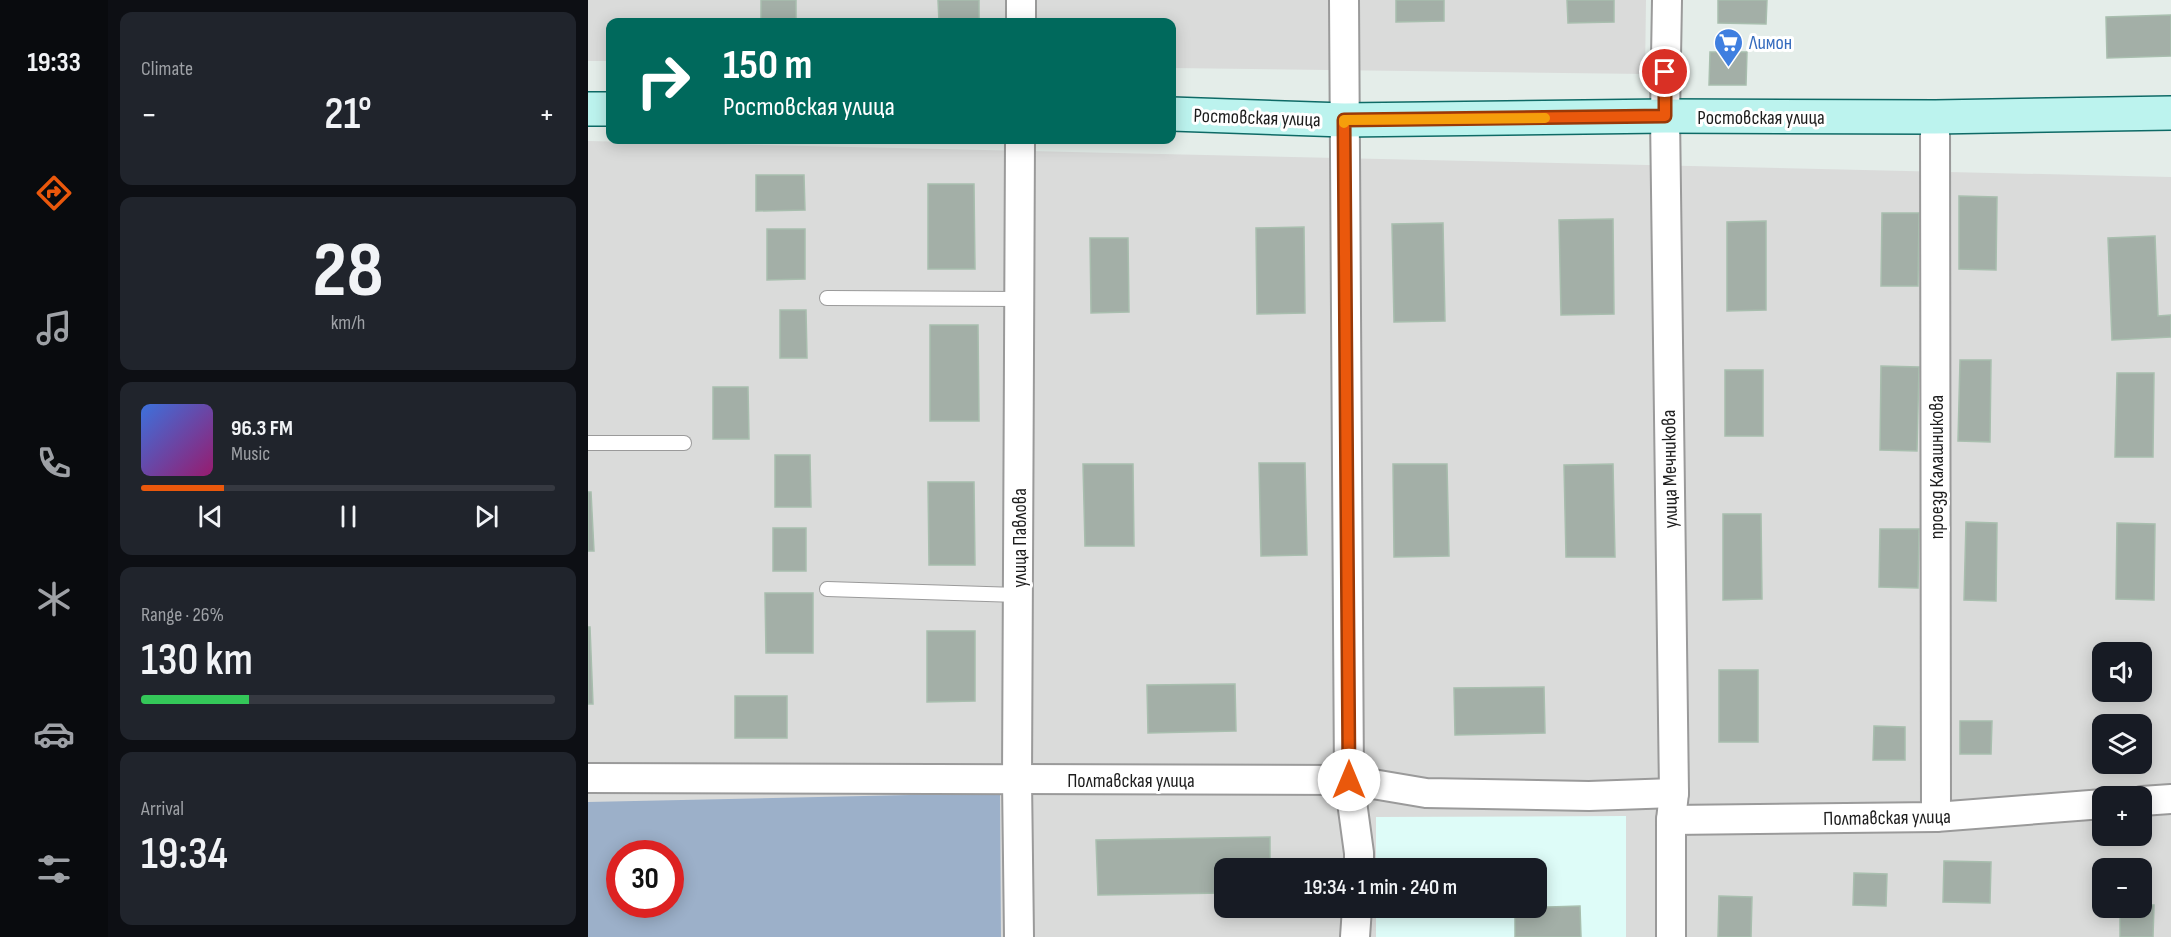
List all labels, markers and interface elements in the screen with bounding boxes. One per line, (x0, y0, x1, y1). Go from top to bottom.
supermarket icon: Лимон (1712, 26, 1744, 68)
place label: Лимон (1748, 31, 1792, 55)
text: 150 m (723, 40, 812, 91)
icon: right (624, 42, 702, 120)
pin (1639, 46, 1690, 97)
text: 19:33 (27, 47, 81, 79)
icon: arrive (1648, 55, 1681, 88)
text: Climate (141, 57, 193, 81)
text: 21° (324, 87, 372, 142)
text: Ростовская улица (723, 91, 895, 123)
text: − (141, 95, 157, 135)
text: + (539, 95, 555, 135)
street label: Ростовская улица (1193, 104, 1321, 132)
street label: Ростовская улица (1697, 106, 1825, 130)
icon: directions (33, 172, 75, 214)
text: 28 (313, 225, 383, 318)
icon: music (33, 307, 75, 349)
text: km/h (331, 311, 365, 335)
street label: проезд Калашникова (1925, 395, 1949, 539)
street label: улица Мечникова (1657, 410, 1683, 528)
text: 96.3 FM (231, 415, 293, 442)
icon: phone (33, 442, 75, 484)
text: Music (231, 442, 270, 466)
street label: улица Павлова (1008, 488, 1032, 588)
icon: previous (194, 500, 227, 533)
icon: pause (332, 500, 365, 533)
icon: next (470, 500, 503, 533)
icon: climate (33, 578, 75, 620)
text: Range · 26% (141, 603, 224, 627)
text: 130 km (141, 633, 253, 688)
map controls (2092, 642, 2152, 918)
button: sound (2092, 642, 2152, 702)
icon: car (33, 713, 75, 755)
button: layers (2092, 714, 2152, 774)
position arrow (1317, 748, 1381, 812)
street label: Полтавская улица (1067, 769, 1195, 793)
button: + (2092, 786, 2152, 846)
text: Arrival (141, 797, 184, 821)
street label: Полтавская улица (1823, 805, 1951, 831)
text: 19:34 (141, 827, 228, 882)
speed limit sign: 30 (606, 840, 684, 918)
icon: filters (33, 848, 75, 890)
button: − (2092, 858, 2152, 918)
text: 19:34 · 1 min · 240 m (1304, 874, 1457, 901)

